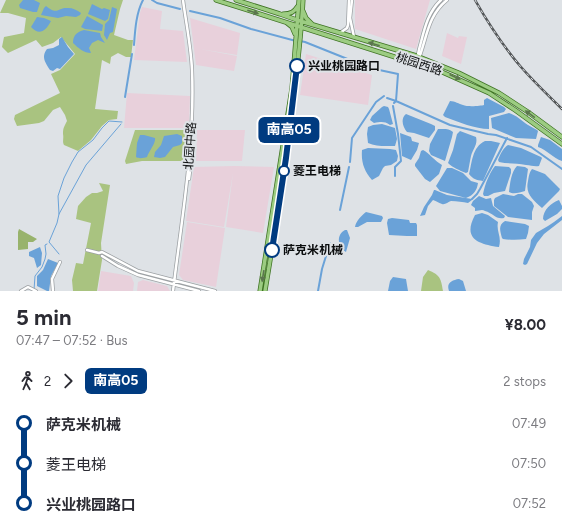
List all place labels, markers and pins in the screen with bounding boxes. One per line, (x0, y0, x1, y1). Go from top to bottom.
marker: 兴业桃园路口 (289, 58, 305, 74)
place label: 兴业桃园路口 (308, 59, 380, 73)
place label: 菱王电梯 (293, 164, 341, 178)
marker: 菱王电梯 (278, 165, 290, 177)
marker: 萨克米机械 (264, 242, 280, 258)
place label: 萨克米机械 (283, 243, 343, 257)

